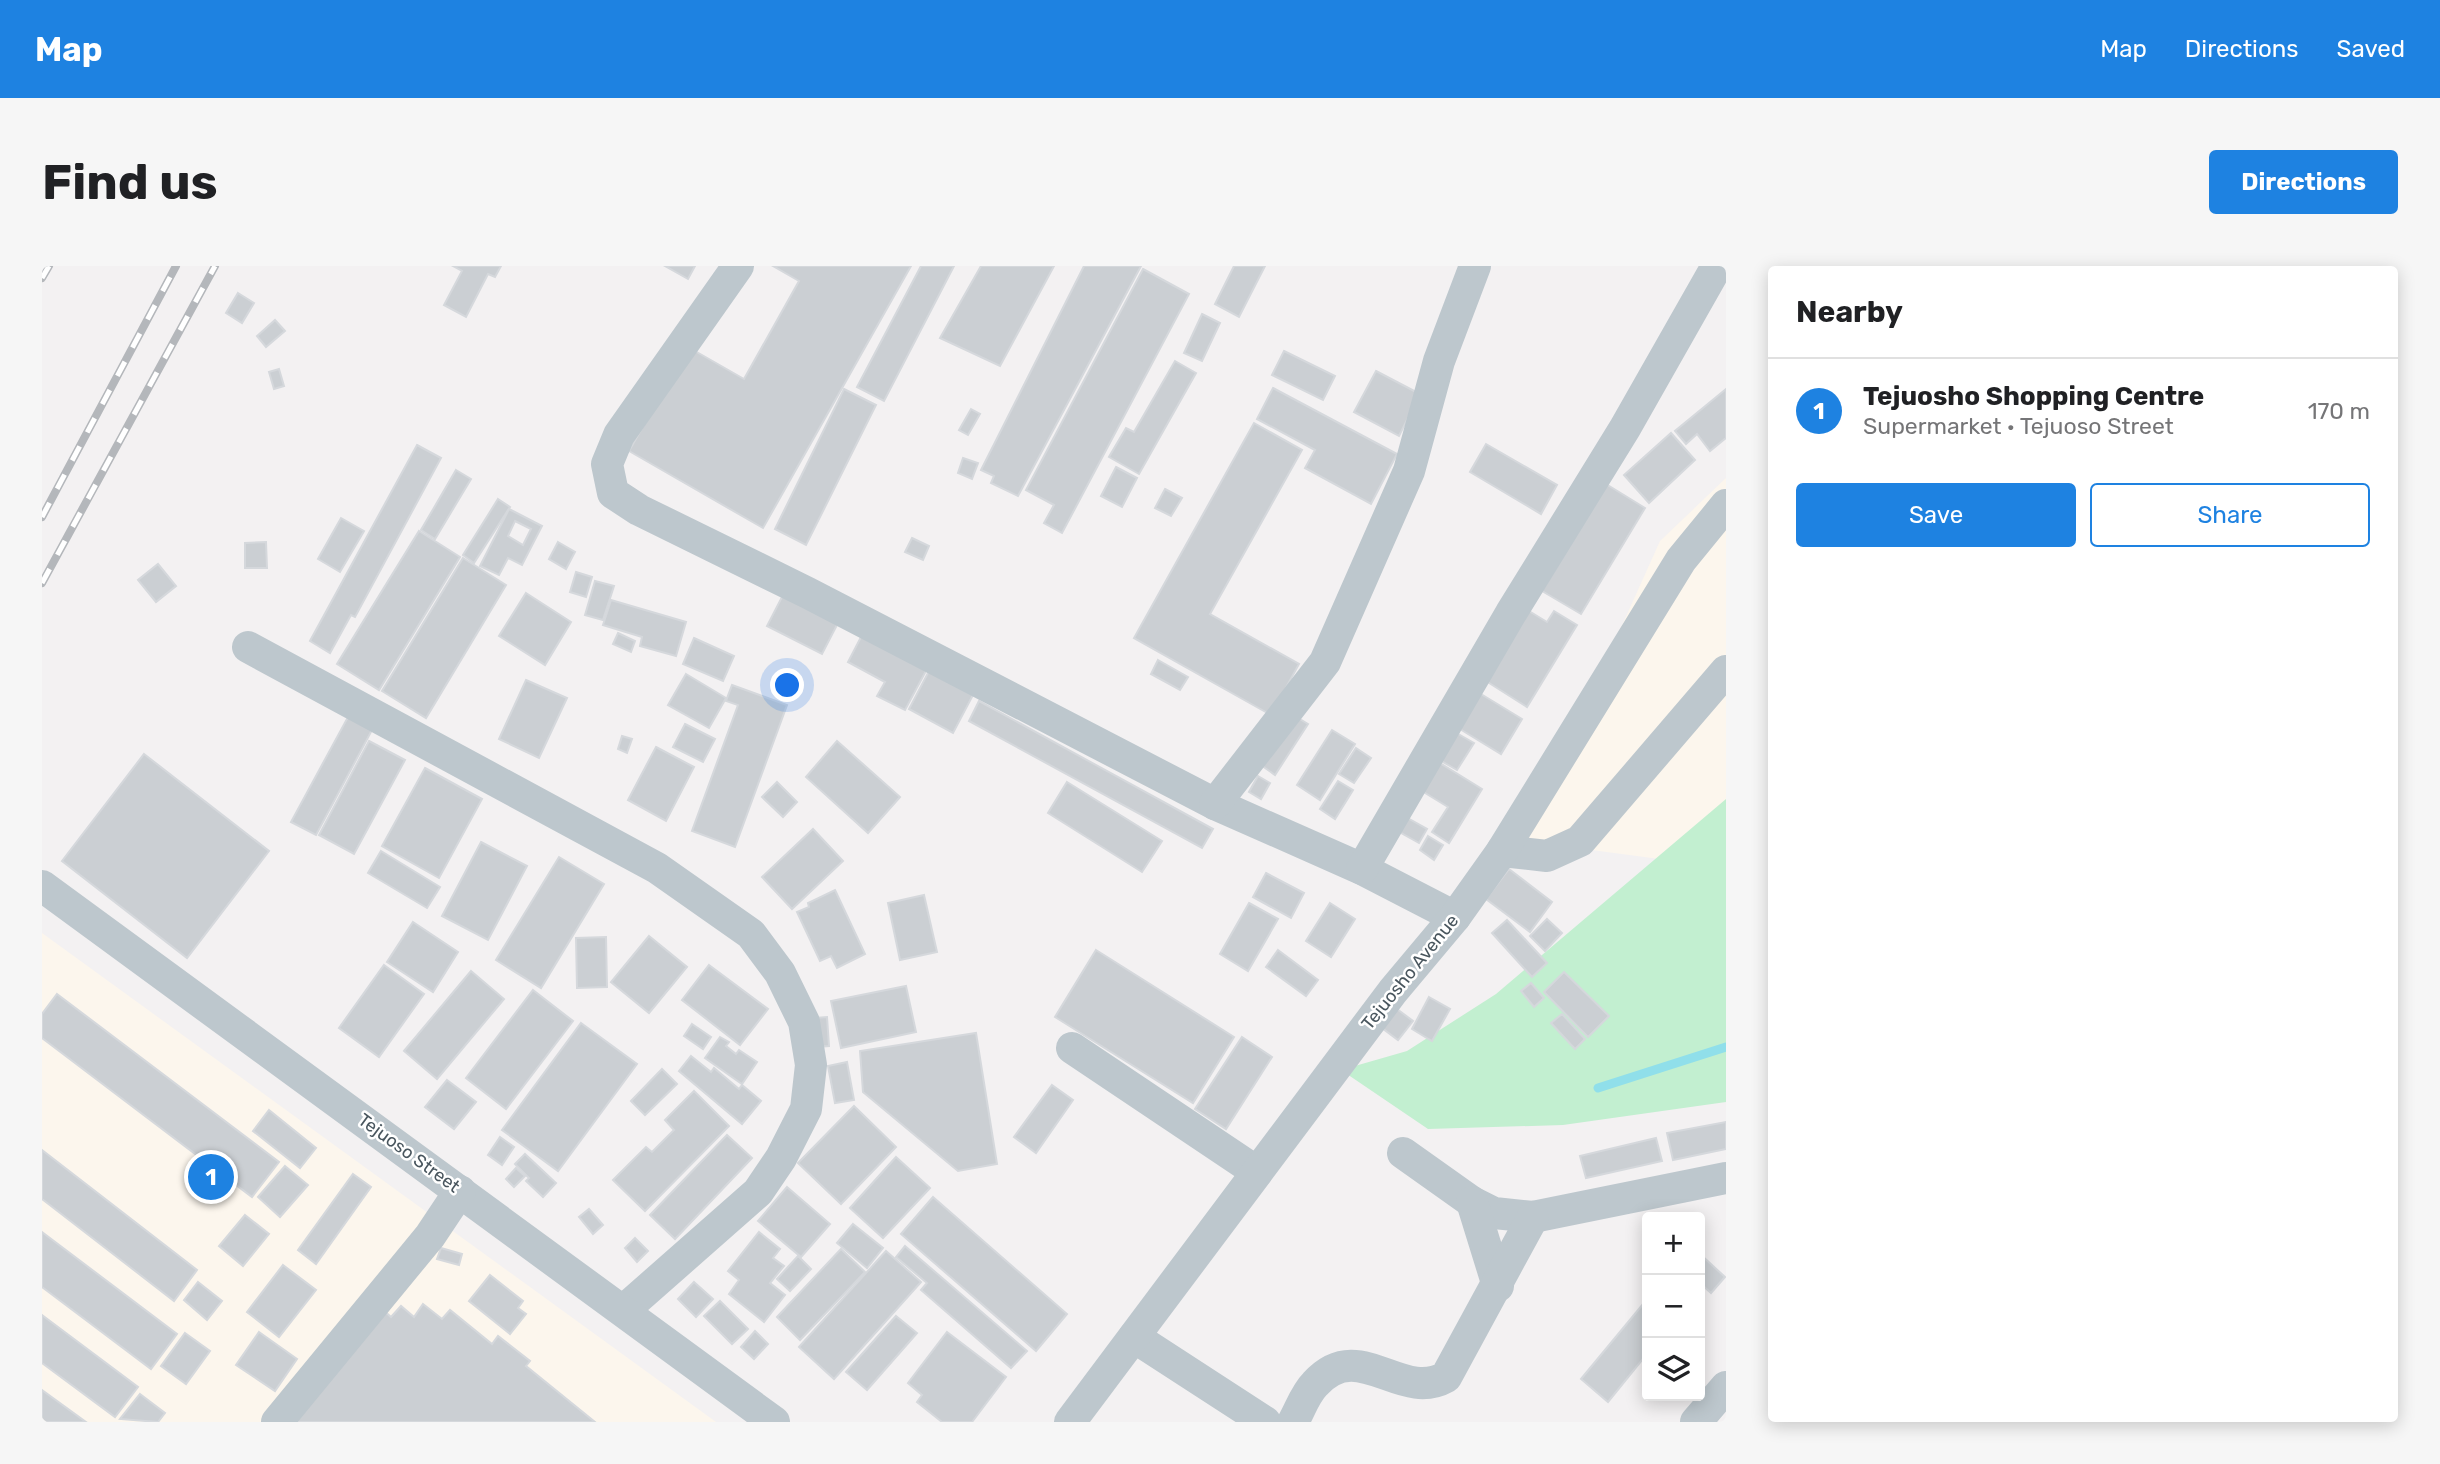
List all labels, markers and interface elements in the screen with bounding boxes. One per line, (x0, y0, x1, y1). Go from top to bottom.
text: Map (35, 30, 103, 69)
text: Map (2100, 35, 2147, 63)
text: Directions (2185, 35, 2298, 63)
text: Saved (2336, 35, 2405, 63)
button: Directions (2209, 150, 2398, 214)
text: Find us (42, 153, 218, 211)
text: Nearby (1796, 294, 1903, 330)
text: Tejuosho Shopping Centre (1863, 381, 2204, 412)
text: 1 (1813, 397, 1825, 425)
text: 170 m (2308, 397, 2370, 425)
text: Supermarket · Tejuoso Street (1863, 412, 2174, 440)
button: Save (1796, 483, 2076, 547)
button: Share (2090, 483, 2370, 547)
your location (770, 668, 804, 702)
street label: Tejuosho Avenue (1357, 910, 1463, 1034)
street label: Tejuoso Street (354, 1109, 464, 1197)
pin: 1 (188, 1151, 234, 1203)
map controls (1642, 1212, 1705, 1401)
button: + (1642, 1212, 1705, 1275)
button: − (1642, 1275, 1705, 1338)
button: layers (1642, 1338, 1705, 1401)

